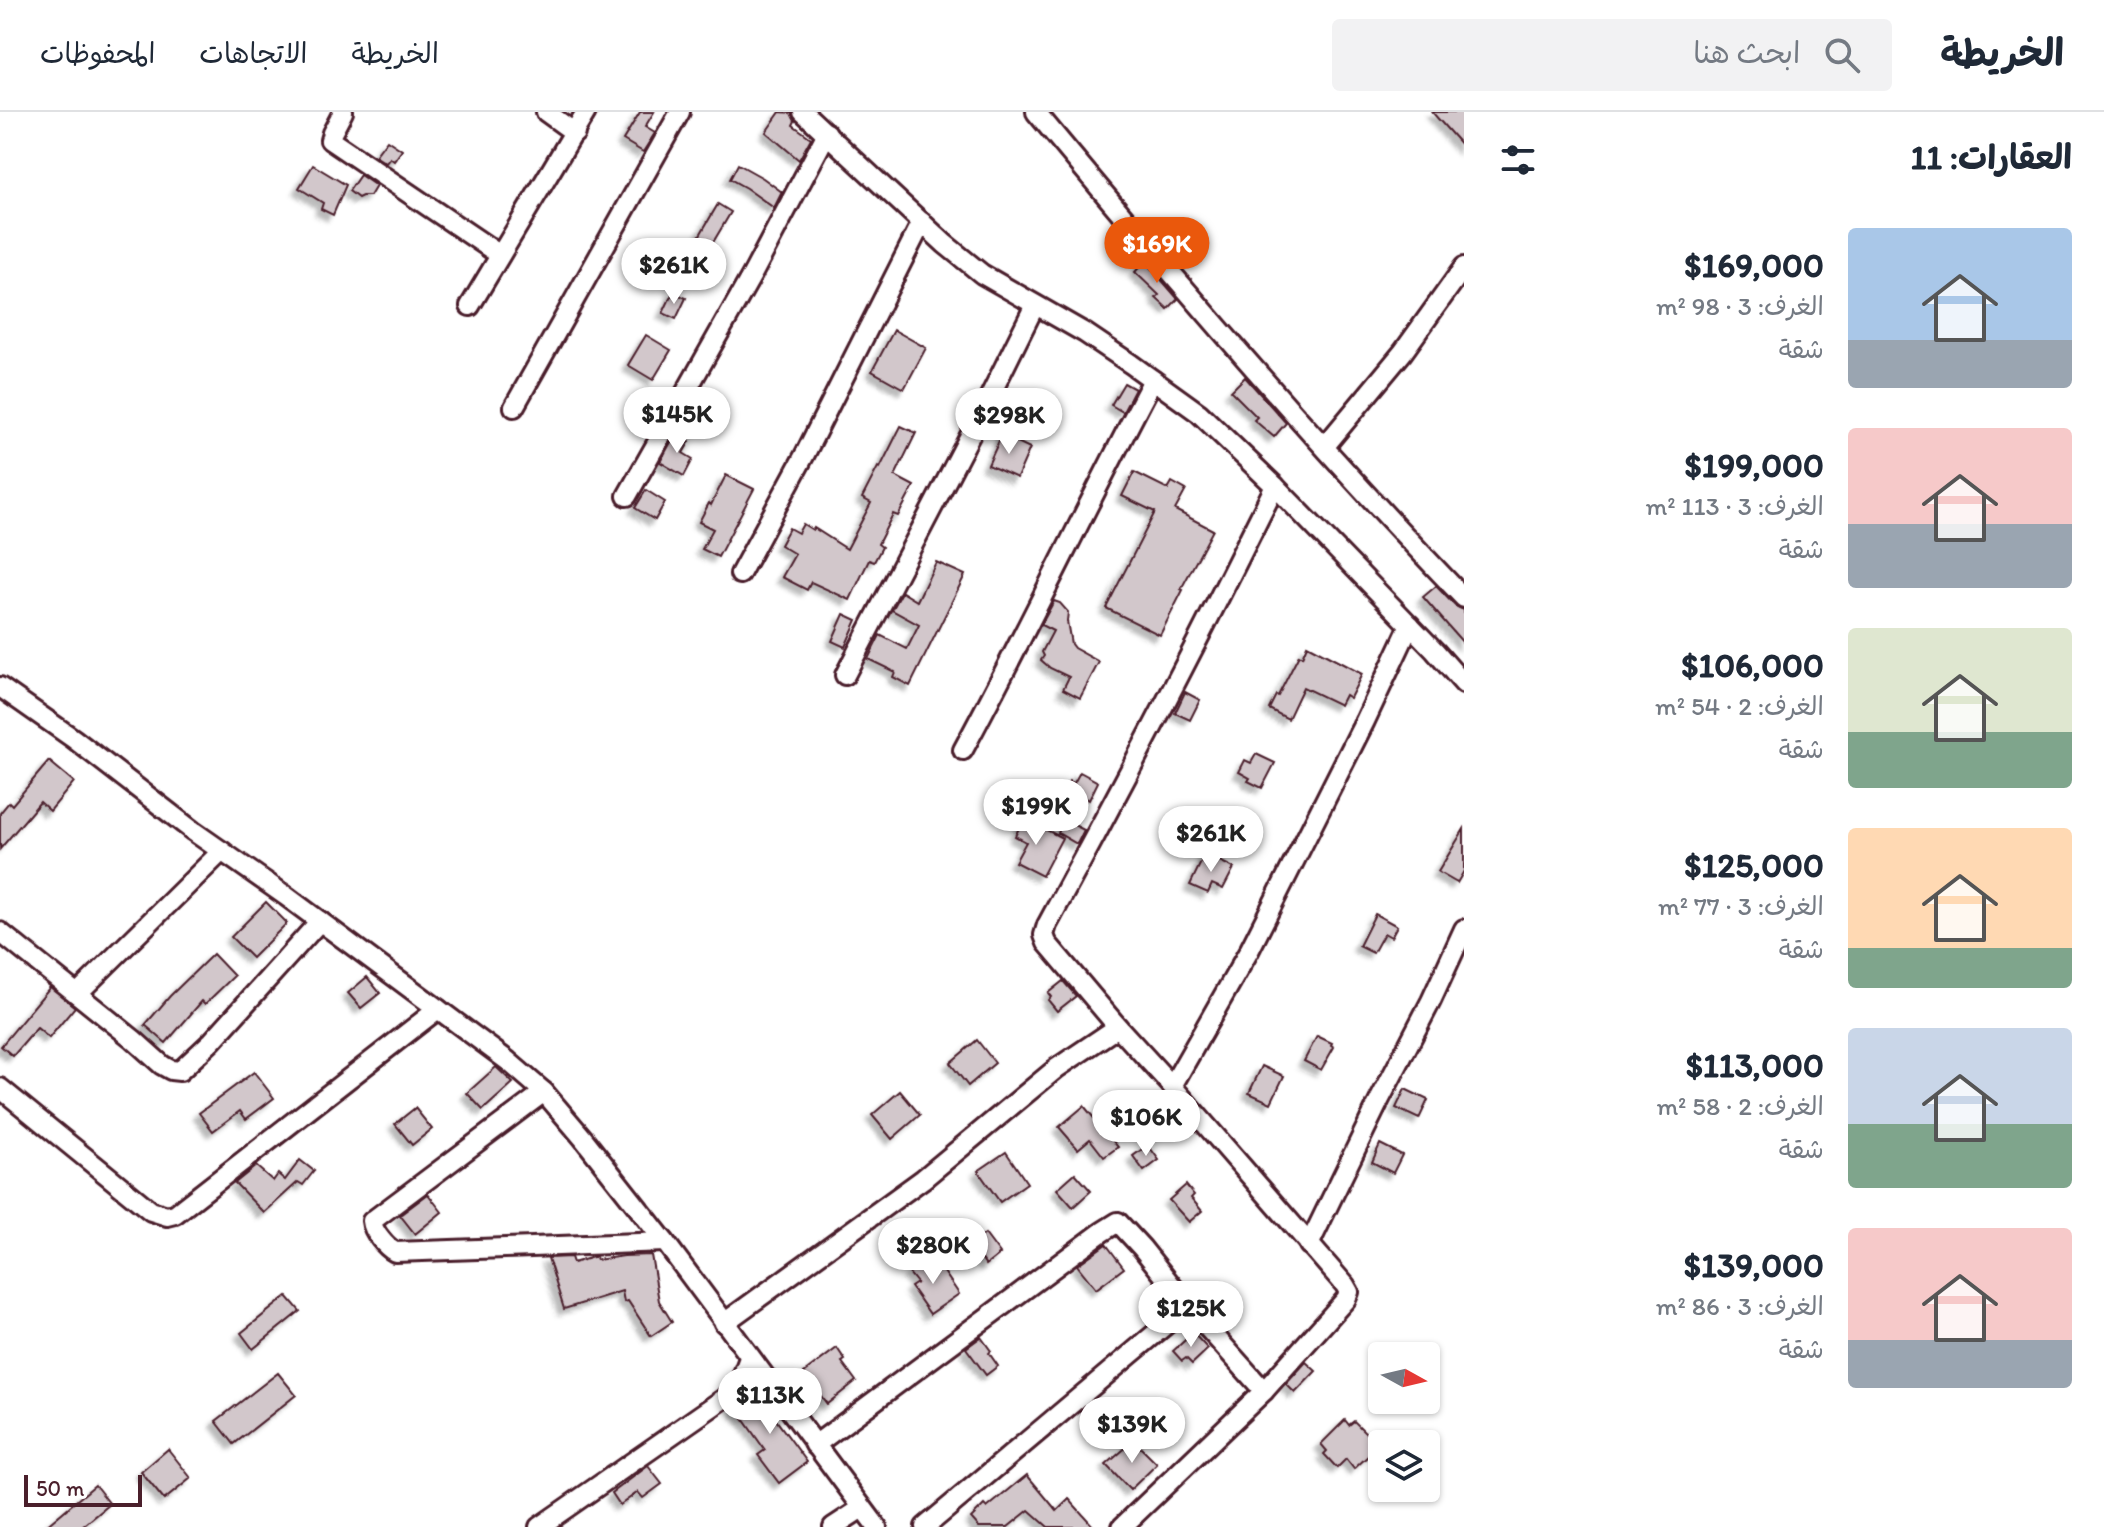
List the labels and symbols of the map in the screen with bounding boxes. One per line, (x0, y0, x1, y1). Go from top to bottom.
pin: $169K (1101, 217, 1213, 285)
pin: $261K (618, 238, 730, 306)
pin: $145K (621, 387, 733, 455)
pin: $298K (953, 388, 1065, 456)
pin: $199K (980, 779, 1092, 847)
pin: $261K (1155, 806, 1267, 874)
pin: $106K (1090, 1090, 1202, 1158)
pin: $280K (877, 1218, 989, 1286)
pin: $125K (1135, 1281, 1247, 1349)
north arrow (1368, 1342, 1440, 1414)
pin: $113K (714, 1368, 826, 1436)
pin: $139K (1076, 1397, 1188, 1465)
scale bar (24, 1471, 142, 1507)

